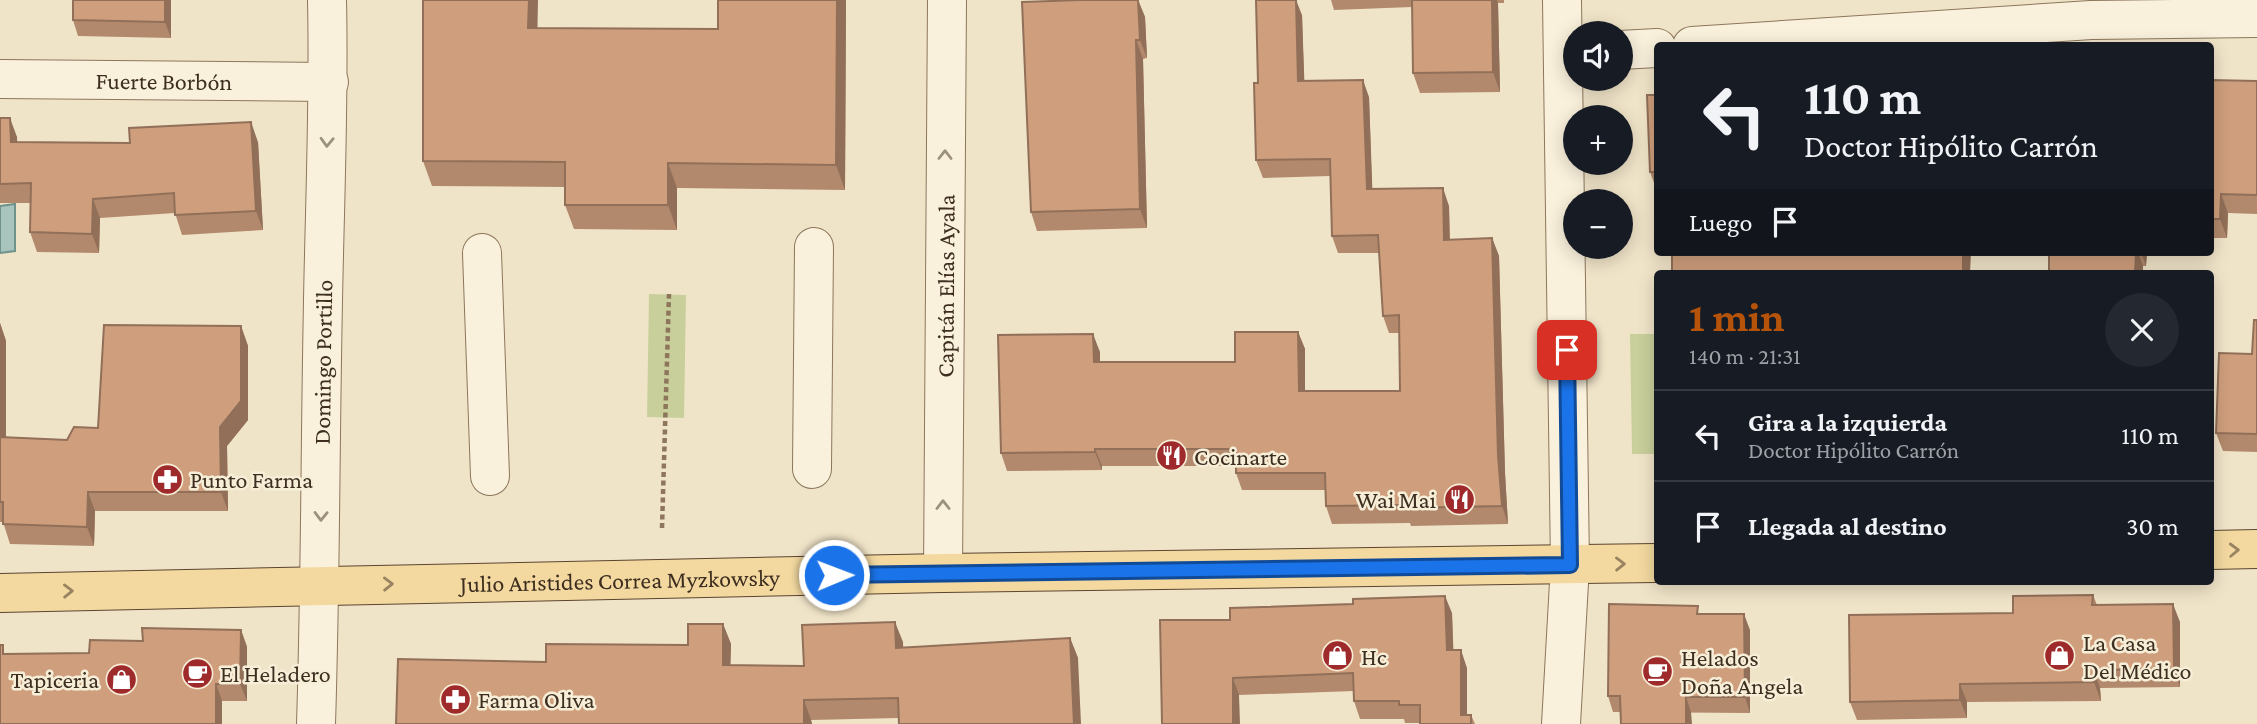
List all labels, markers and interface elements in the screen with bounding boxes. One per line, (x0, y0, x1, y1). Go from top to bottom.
map controls (1563, 21, 1633, 259)
button: sound (1563, 21, 1633, 91)
street label: Fuerte Borbón (96, 66, 233, 95)
icon: left (1689, 70, 1780, 161)
text: 110 m (1804, 70, 1921, 125)
button: + (1563, 105, 1633, 175)
text: Doctor Hipólito Carrón (1804, 128, 2098, 164)
one-way arrow (320, 136, 335, 147)
one-way arrow (938, 149, 953, 160)
button: − (1563, 189, 1633, 259)
street label: Capitán Elías Ayala (931, 194, 959, 378)
icon: arrive (1766, 203, 1804, 241)
text: Luego (1689, 208, 1752, 237)
street label: Domingo Portillo (307, 279, 337, 445)
text: 1 min (1689, 293, 1785, 340)
button: close (2105, 293, 2179, 367)
pin (1537, 320, 1597, 380)
icon: arrive (1548, 331, 1586, 369)
text: 140 m · 21:31 (1689, 343, 1801, 369)
text: Gira a la izquierda (1748, 408, 1947, 437)
icon: left (1689, 417, 1727, 455)
text: 110 m (2121, 421, 2179, 450)
text: Doctor Hipólito Carrón (1748, 437, 1959, 463)
restaurant icon: Cocinarte (1154, 439, 1188, 473)
place label: Cocinarte (1194, 443, 1287, 470)
pharmacy icon: Punto Farma (150, 462, 184, 496)
place label: Punto Farma (190, 466, 313, 493)
restaurant icon: Wai Mai (1442, 482, 1476, 516)
place label: Wai Mai (1356, 486, 1436, 513)
one-way arrow (935, 499, 951, 510)
icon: arrive (1689, 508, 1727, 546)
one-way arrow (313, 511, 329, 522)
text: Llegada al destino (1748, 512, 1947, 541)
text: 30 m (2126, 512, 2179, 541)
position arrow (797, 538, 871, 612)
one-way arrow (2228, 542, 2239, 557)
one-way arrow (1615, 556, 1626, 572)
street label: Julio Aristides Correa Myzkowsky (458, 563, 781, 597)
one-way arrow (384, 576, 394, 592)
one-way arrow (63, 583, 74, 599)
place label: La Casa Del Médico (2083, 629, 2191, 684)
shop icon: Hc (1321, 639, 1355, 673)
shop icon: La Casa Del Médico (2043, 639, 2077, 673)
place label: Hc (1361, 643, 1387, 670)
place label: Helados Doña Angela (1681, 644, 1803, 699)
cafe icon: Helados Doña Angela (1641, 654, 1675, 688)
cafe icon: El Heladero (180, 656, 214, 690)
place label: El Heladero (220, 660, 331, 687)
shop icon: Tapiceria (105, 662, 139, 696)
place label: Tapiceria (10, 666, 99, 693)
pharmacy icon: Farma Oliva (438, 682, 472, 716)
place label: Farma Oliva (478, 686, 595, 713)

